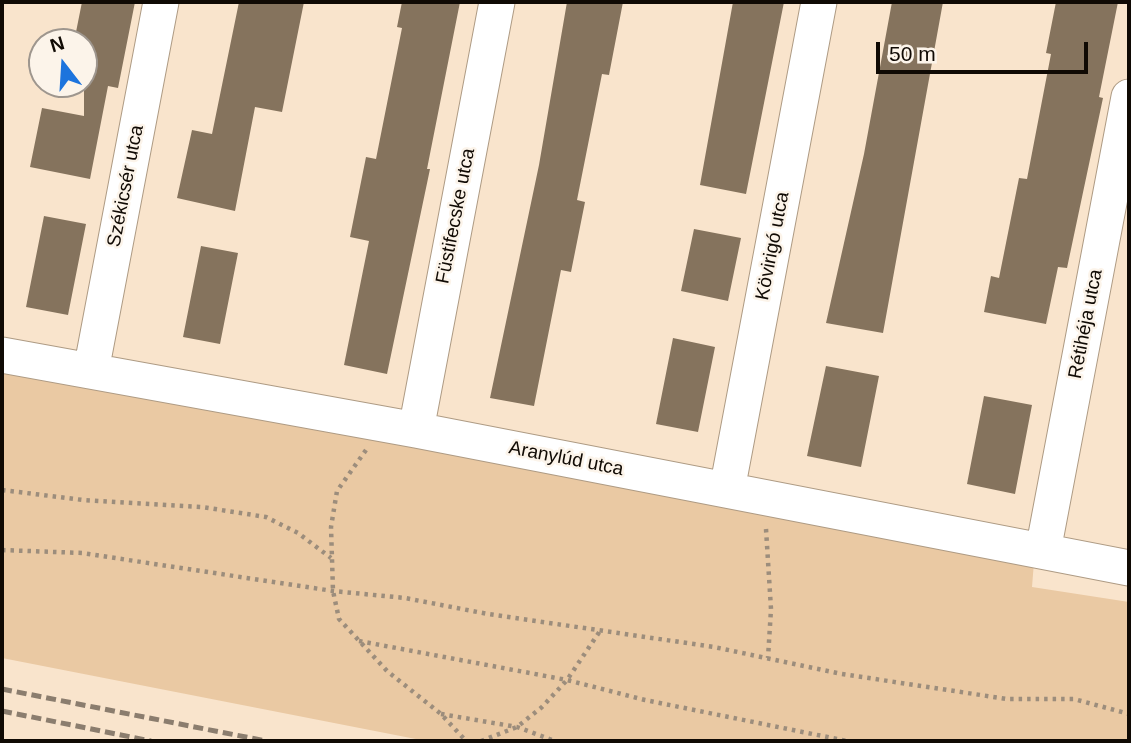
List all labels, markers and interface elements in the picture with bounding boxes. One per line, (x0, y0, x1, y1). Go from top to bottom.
north arrow (28, 28, 98, 98)
scale bar (879, 28, 1091, 72)
text: N (48, 32, 67, 56)
text: 50 m (889, 42, 936, 65)
street label: Székicsér utca (103, 123, 149, 249)
street label: Füstifecske utca (432, 146, 480, 286)
street label: Kövirigó utca (751, 190, 795, 302)
street label: Rétihéja utca (1064, 267, 1108, 381)
street label: Aranylúd utca (507, 437, 625, 481)

